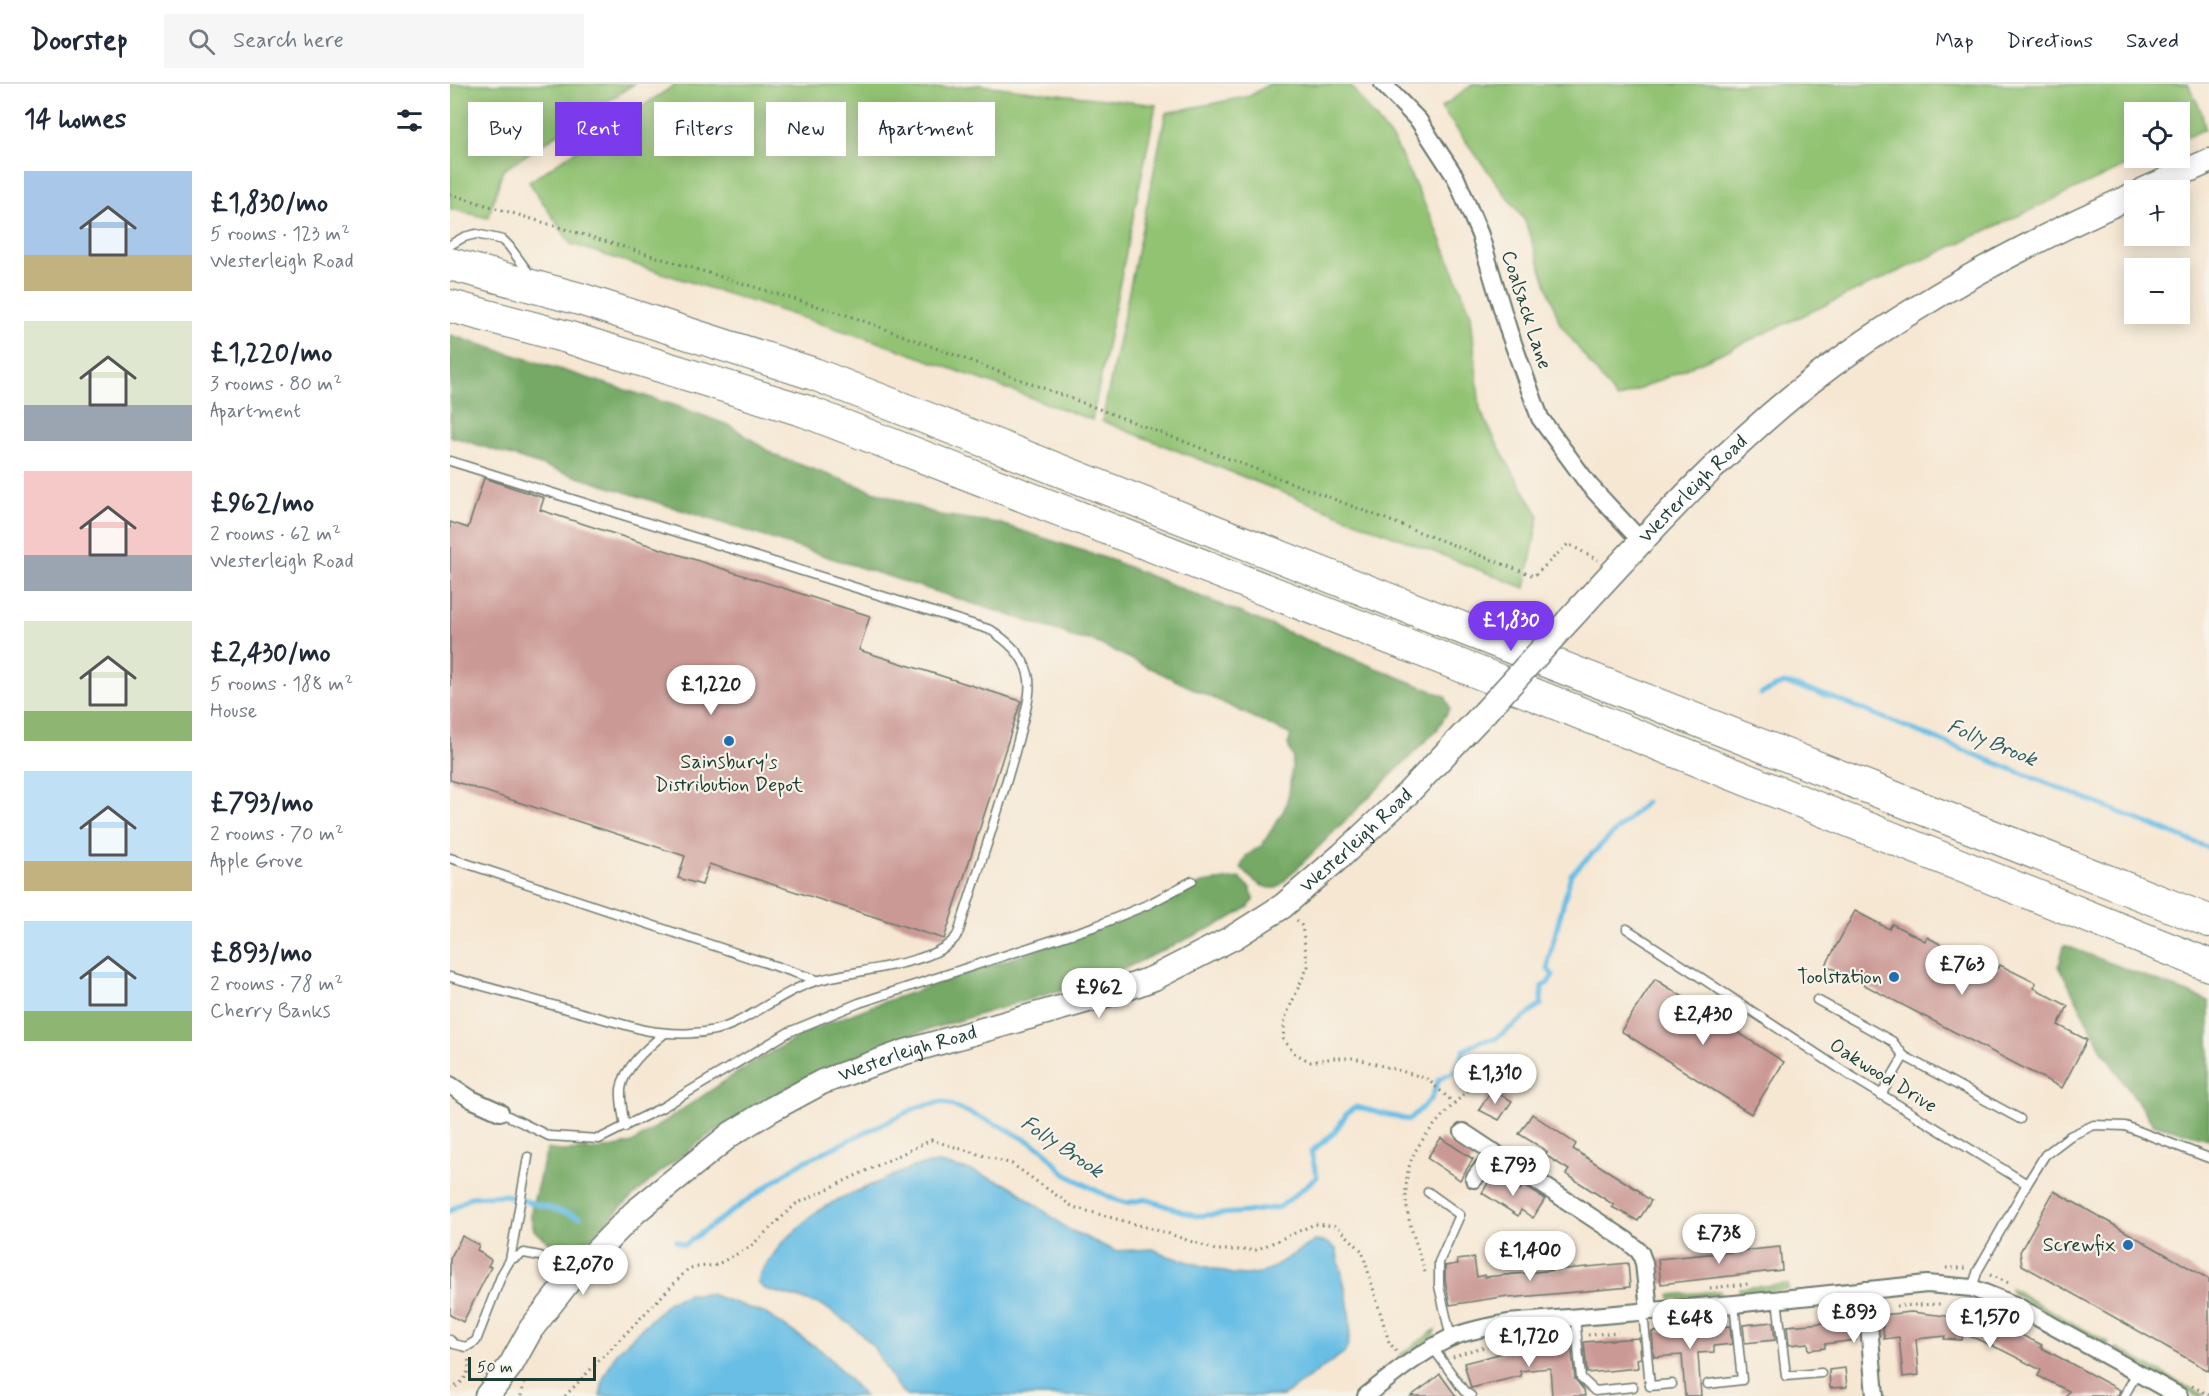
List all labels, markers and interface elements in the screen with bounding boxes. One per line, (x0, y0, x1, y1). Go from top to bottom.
search box (164, 14, 584, 68)
text: Doorstep (30, 23, 128, 60)
icon: search (185, 25, 218, 58)
text: Search here (233, 27, 344, 55)
text: Map (1935, 27, 1974, 55)
text: Directions (2007, 27, 2093, 55)
text: Saved (2126, 27, 2179, 55)
chip: Buy (468, 102, 543, 156)
chip: Rent (555, 102, 642, 156)
chip: Filters (654, 102, 754, 156)
chip: New (766, 102, 846, 156)
chip: Apartment (858, 102, 995, 156)
map controls (2124, 102, 2190, 324)
button: locate (2124, 102, 2190, 168)
text: 14 homes (24, 103, 126, 137)
icon: filters (393, 104, 426, 137)
button: + (2124, 180, 2190, 246)
text: £1,830/mo (210, 187, 328, 221)
icon: home (72, 195, 144, 267)
text: 5 rooms · 123 m² (210, 221, 350, 248)
street label: Coalsack Lane (1494, 247, 1558, 373)
text: Westerleigh Road (210, 248, 354, 275)
button: − (2124, 258, 2190, 324)
text: £1,220/mo (210, 337, 332, 371)
icon: home (72, 345, 144, 417)
text: 3 rooms · 80 m² (210, 371, 342, 398)
text: Apartment (210, 398, 301, 425)
street label: Westerleigh Road (1633, 428, 1753, 549)
text: £962/mo (210, 487, 314, 521)
icon: home (72, 495, 144, 567)
text: 2 rooms · 62 m² (210, 521, 341, 548)
text: Westerleigh Road (210, 548, 354, 575)
pin: £1,830 (1462, 601, 1560, 652)
text: £1,830 (1482, 607, 1540, 634)
text: £2,430/mo (210, 637, 331, 671)
icon: home (72, 645, 144, 717)
pin: £1,220 (662, 665, 760, 716)
text: 5 rooms · 188 m² (210, 671, 353, 698)
text: £1,220 (681, 671, 741, 698)
text: House (210, 698, 257, 725)
water label: Folly Brook (1943, 712, 2042, 774)
marker: Sainsbury's Distribution Depot (722, 734, 736, 748)
place label: Sainsbury's Distribution Depot (655, 749, 803, 799)
street label: Westerleigh Road (1294, 782, 1418, 899)
text: £793/mo (210, 787, 313, 821)
icon: home (72, 795, 144, 867)
text: 2 rooms · 70 m² (210, 821, 344, 848)
text: Apple Grove (210, 848, 303, 875)
text: £893/mo (210, 937, 312, 971)
icon: home (72, 945, 144, 1017)
pin: £763 (1926, 945, 1998, 996)
text: £763 (1939, 951, 1985, 978)
place label: Toolstation (1797, 964, 1882, 991)
pin: £962 (1063, 968, 1135, 1019)
marker: Toolstation (1887, 970, 1901, 984)
text: 2 rooms · 78 m² (210, 971, 343, 998)
text: £962 (1076, 974, 1122, 1001)
pin: £2,430 (1654, 995, 1752, 1046)
text: Cherry Banks (210, 998, 331, 1025)
text: £2,430 (1673, 1001, 1733, 1028)
street label: Westerleigh Road (835, 1019, 980, 1088)
street label: Oakwood Drive (1824, 1032, 1942, 1120)
pin: £1,310 (1446, 1054, 1544, 1105)
text: £1,310 (1468, 1060, 1522, 1087)
water label: Folly Brook (1015, 1109, 1110, 1186)
pin: £793 (1477, 1146, 1549, 1197)
text: £793 (1490, 1152, 1536, 1179)
pin: £738 (1683, 1214, 1755, 1265)
text: £738 (1696, 1220, 1742, 1247)
pin: £1,400 (1481, 1231, 1579, 1282)
place label: Screwfix (2043, 1232, 2117, 1259)
text: £1,400 (1499, 1237, 1561, 1264)
marker: Screwfix (2121, 1238, 2135, 1252)
pin: £2,070 (534, 1245, 632, 1296)
text: £2,070 (552, 1251, 614, 1278)
pin: £893 (1818, 1293, 1890, 1344)
pin: £1,570 (1941, 1298, 2039, 1349)
pin: £648 (1654, 1299, 1726, 1350)
text: £893 (1831, 1299, 1877, 1326)
text: £1,570 (1960, 1304, 2020, 1331)
text: £648 (1666, 1305, 1714, 1332)
pin: £1,720 (1480, 1317, 1578, 1368)
text: £1,720 (1499, 1323, 1559, 1350)
scale bar (468, 1354, 596, 1382)
text: 50 m (477, 1357, 513, 1378)

